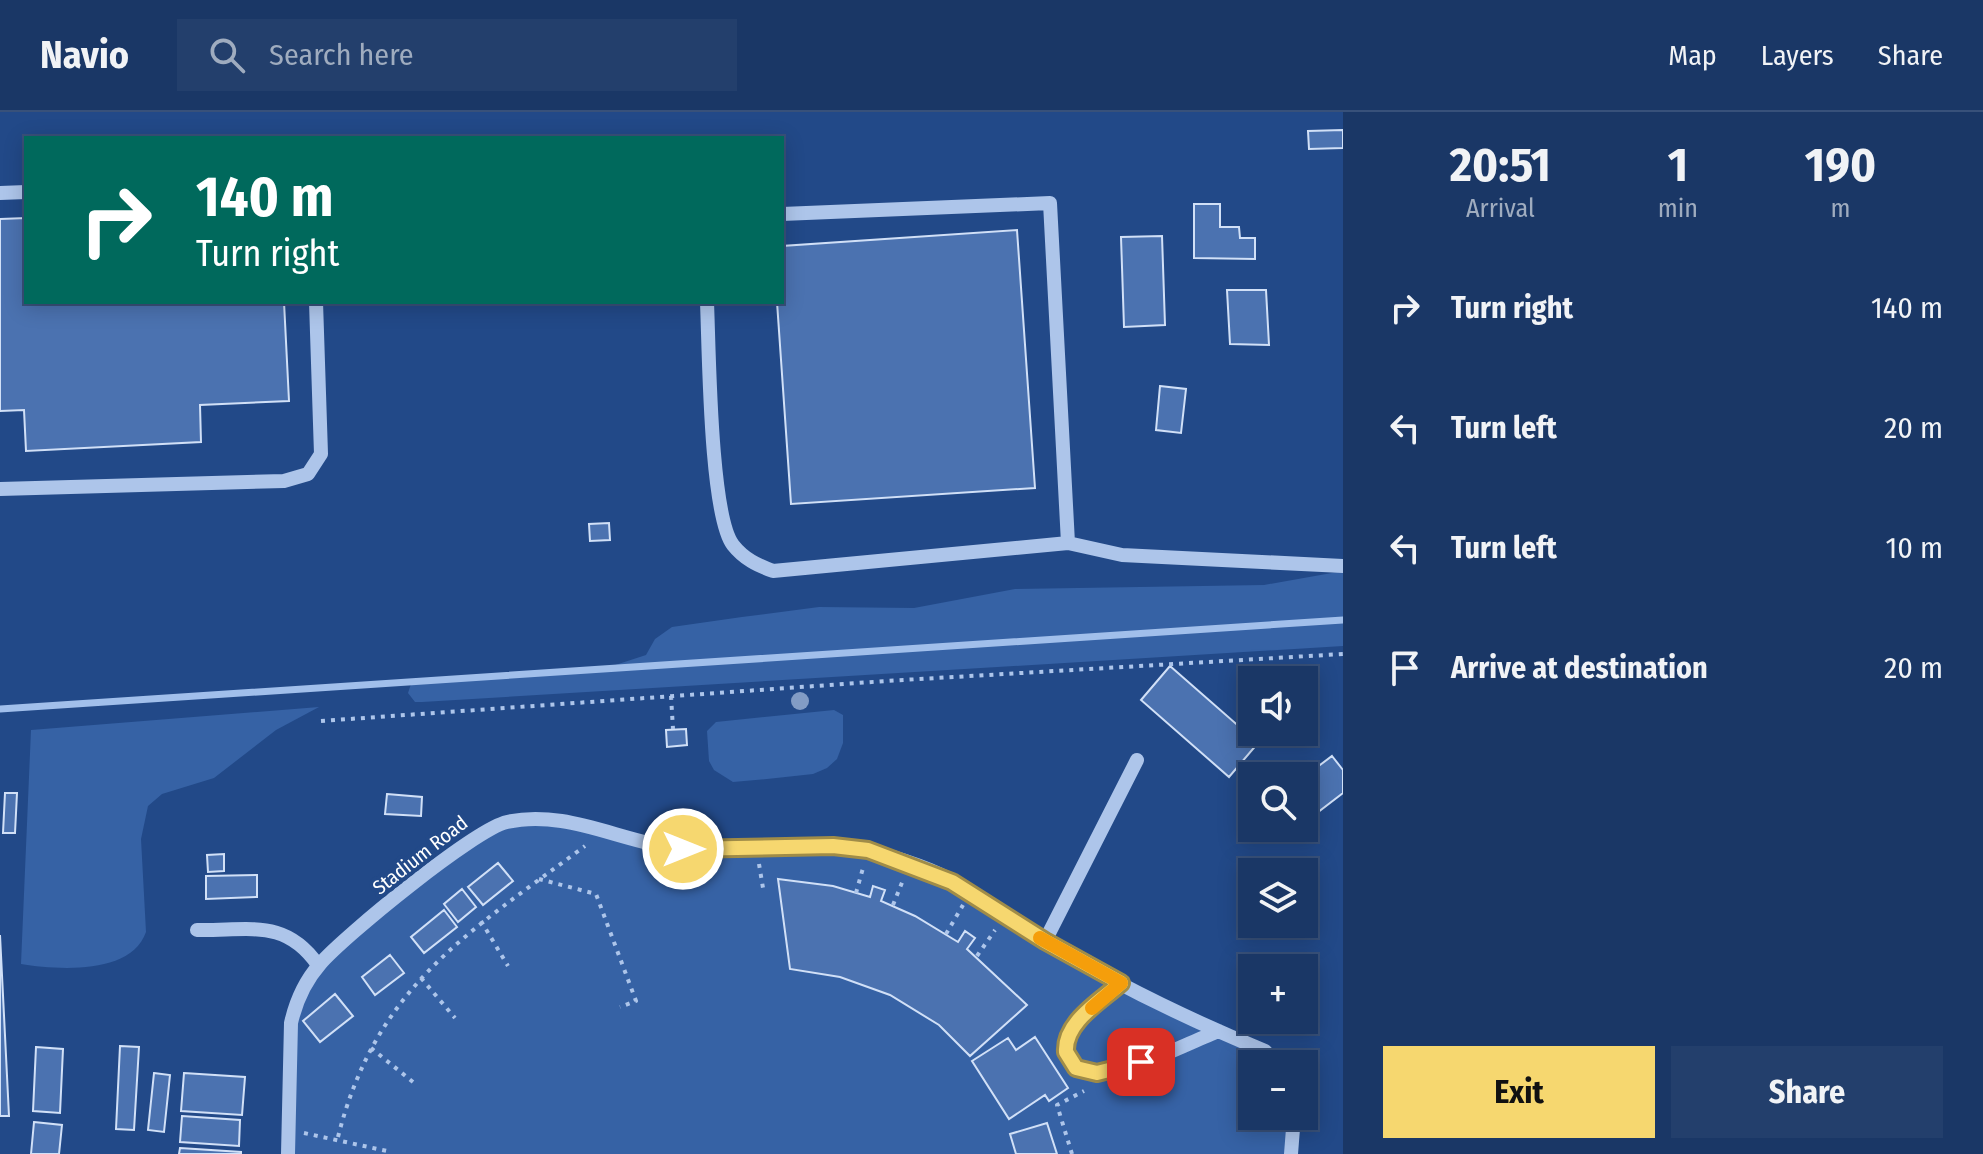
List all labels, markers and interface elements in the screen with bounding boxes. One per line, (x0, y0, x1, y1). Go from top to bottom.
search box (177, 19, 737, 91)
text: Navio (40, 32, 129, 78)
icon: search (205, 33, 249, 77)
text: Search here (269, 37, 414, 73)
text: Map (1668, 39, 1717, 72)
text: Layers (1761, 39, 1834, 72)
text: Share (1878, 39, 1943, 72)
text: 20:51 (1450, 136, 1551, 194)
text: 1 (1668, 136, 1688, 194)
text: 190 (1805, 136, 1876, 194)
text: 140 m (196, 164, 333, 231)
icon: right (64, 168, 168, 272)
text: Arrival (1466, 193, 1535, 224)
text: min (1658, 193, 1698, 224)
text: m (1831, 193, 1851, 224)
text: Turn right (196, 232, 339, 276)
icon: right (1383, 286, 1427, 330)
text: Turn right (1451, 290, 1573, 326)
text: 140 m (1871, 290, 1943, 326)
icon: left (1383, 406, 1427, 450)
text: Turn left (1451, 410, 1557, 446)
text: 20 m (1884, 410, 1943, 446)
icon: left (1383, 526, 1427, 570)
text: Turn left (1451, 530, 1557, 566)
text: 10 m (1886, 530, 1943, 566)
icon: arrive (1383, 646, 1427, 690)
text: Arrive at destination (1451, 650, 1708, 686)
text: 20 m (1884, 650, 1943, 686)
map controls (1238, 666, 1318, 1130)
button: sound (1238, 666, 1318, 746)
button: search (1238, 762, 1318, 842)
position arrow (641, 807, 725, 891)
street label: Stadium Road (368, 810, 472, 900)
button: layers (1238, 858, 1318, 938)
button: + (1238, 954, 1318, 1034)
pin (1107, 1028, 1175, 1096)
icon: arrive (1119, 1040, 1163, 1084)
button: Exit (1383, 1046, 1655, 1138)
button: Share (1671, 1046, 1943, 1138)
button: − (1238, 1050, 1318, 1130)

